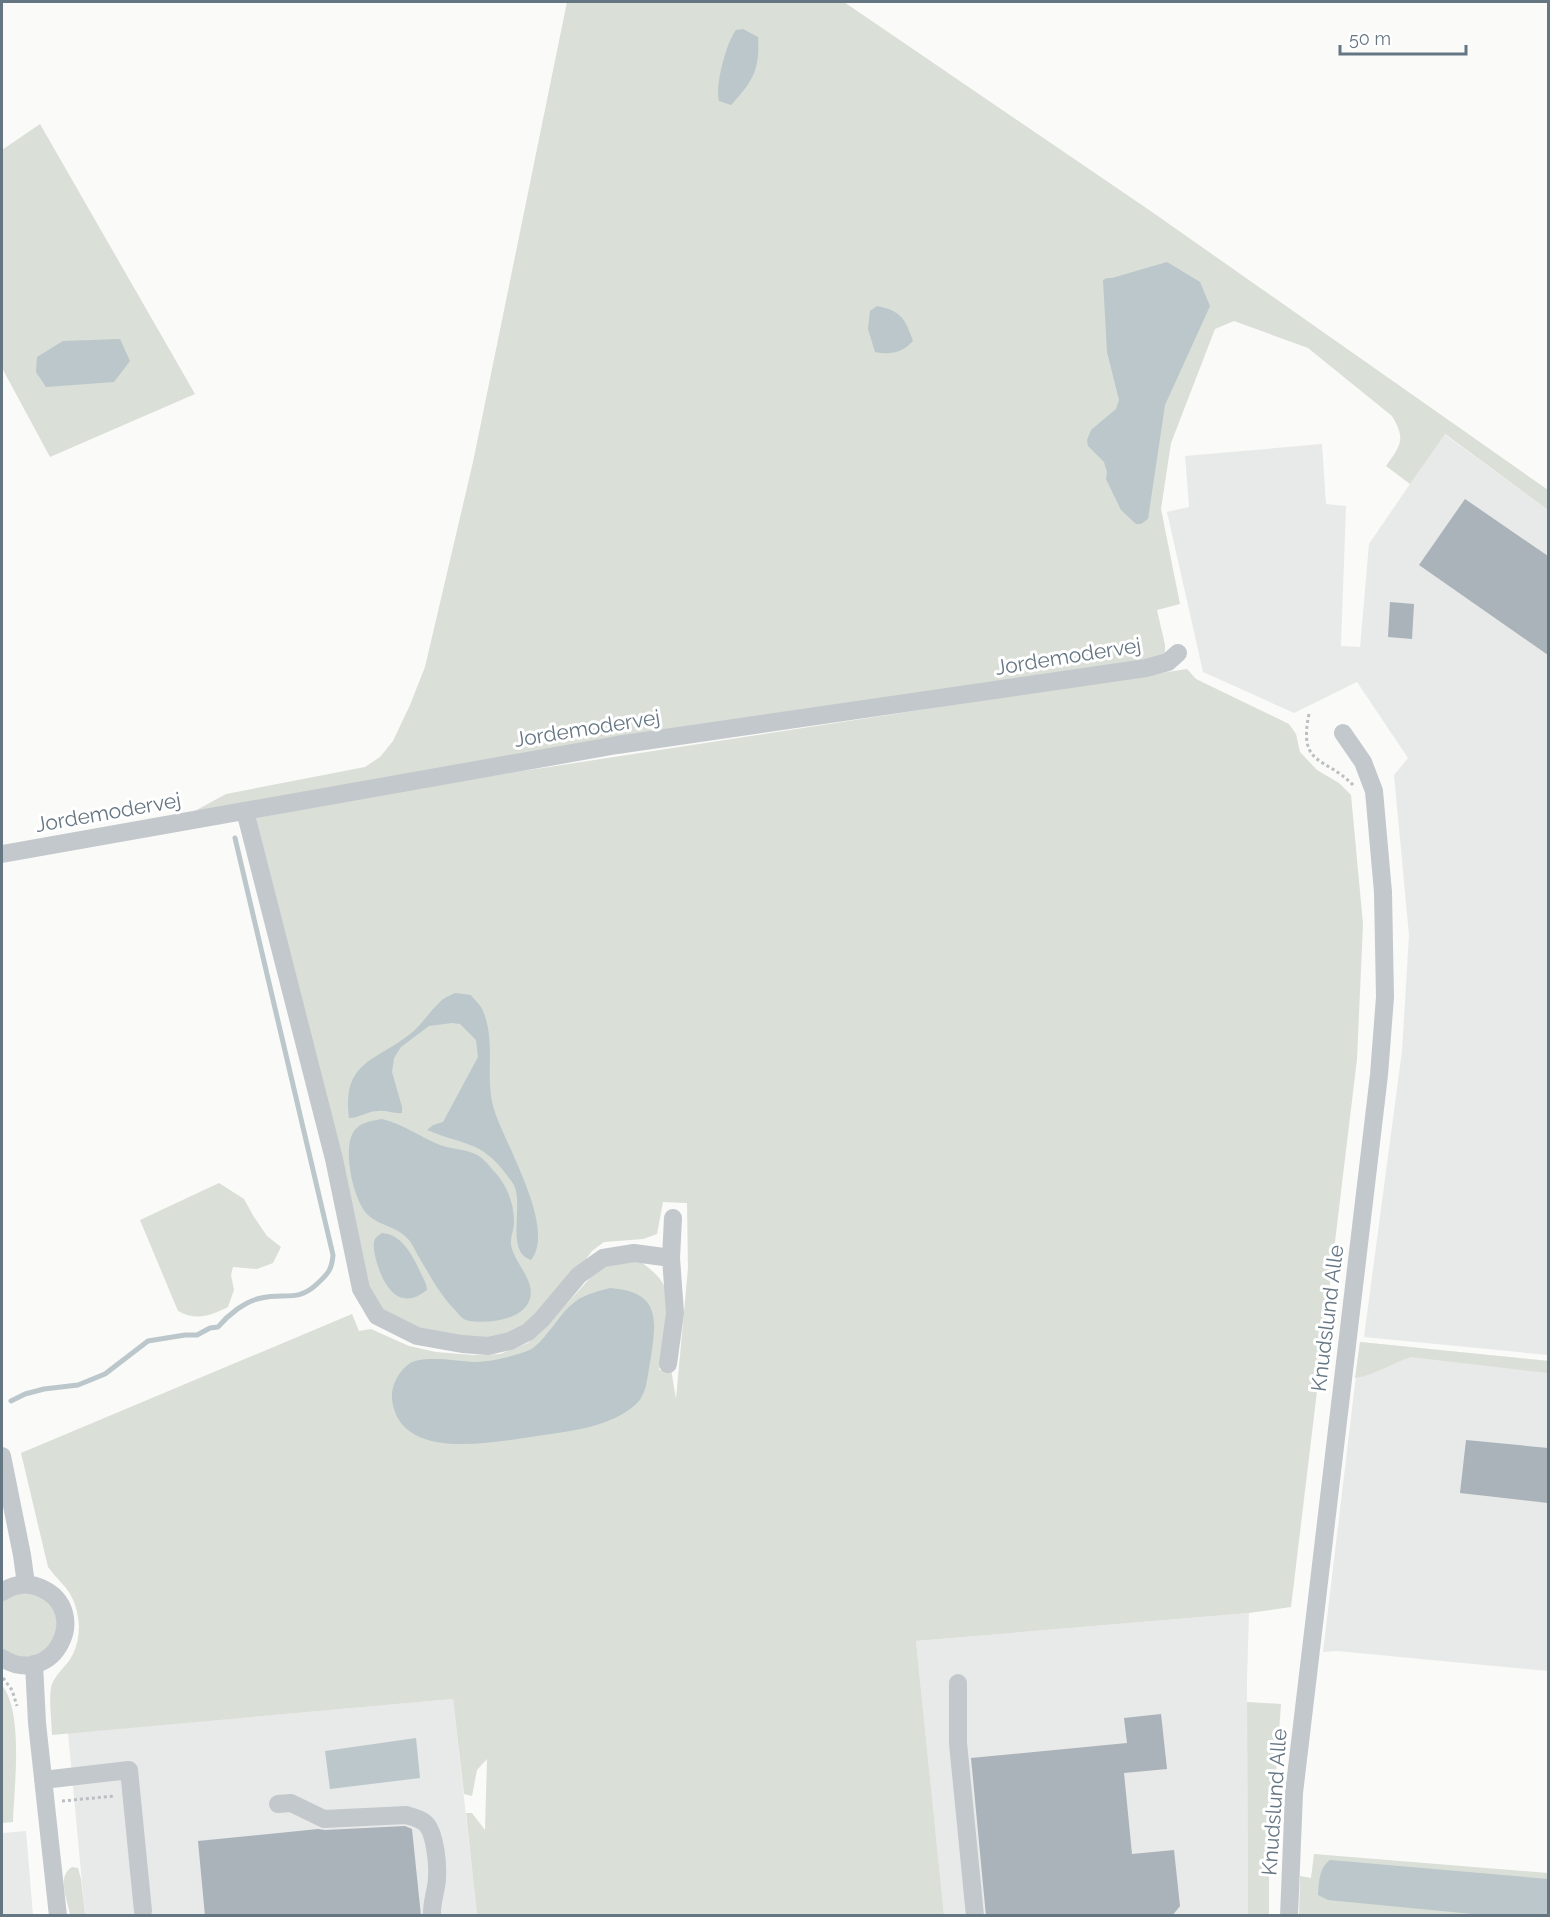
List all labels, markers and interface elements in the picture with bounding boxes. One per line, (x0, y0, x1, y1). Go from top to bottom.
scale bar (1340, 18, 1466, 56)
text: 50 m (1349, 28, 1391, 49)
street label: Jordemodervej (993, 632, 1143, 680)
street label: Jordemodervej (512, 704, 662, 752)
street label: Jordemodervej (33, 787, 183, 837)
street label: Knudslund Alle (1306, 1243, 1348, 1393)
street label: Knudslund Alle (1256, 1728, 1292, 1876)

